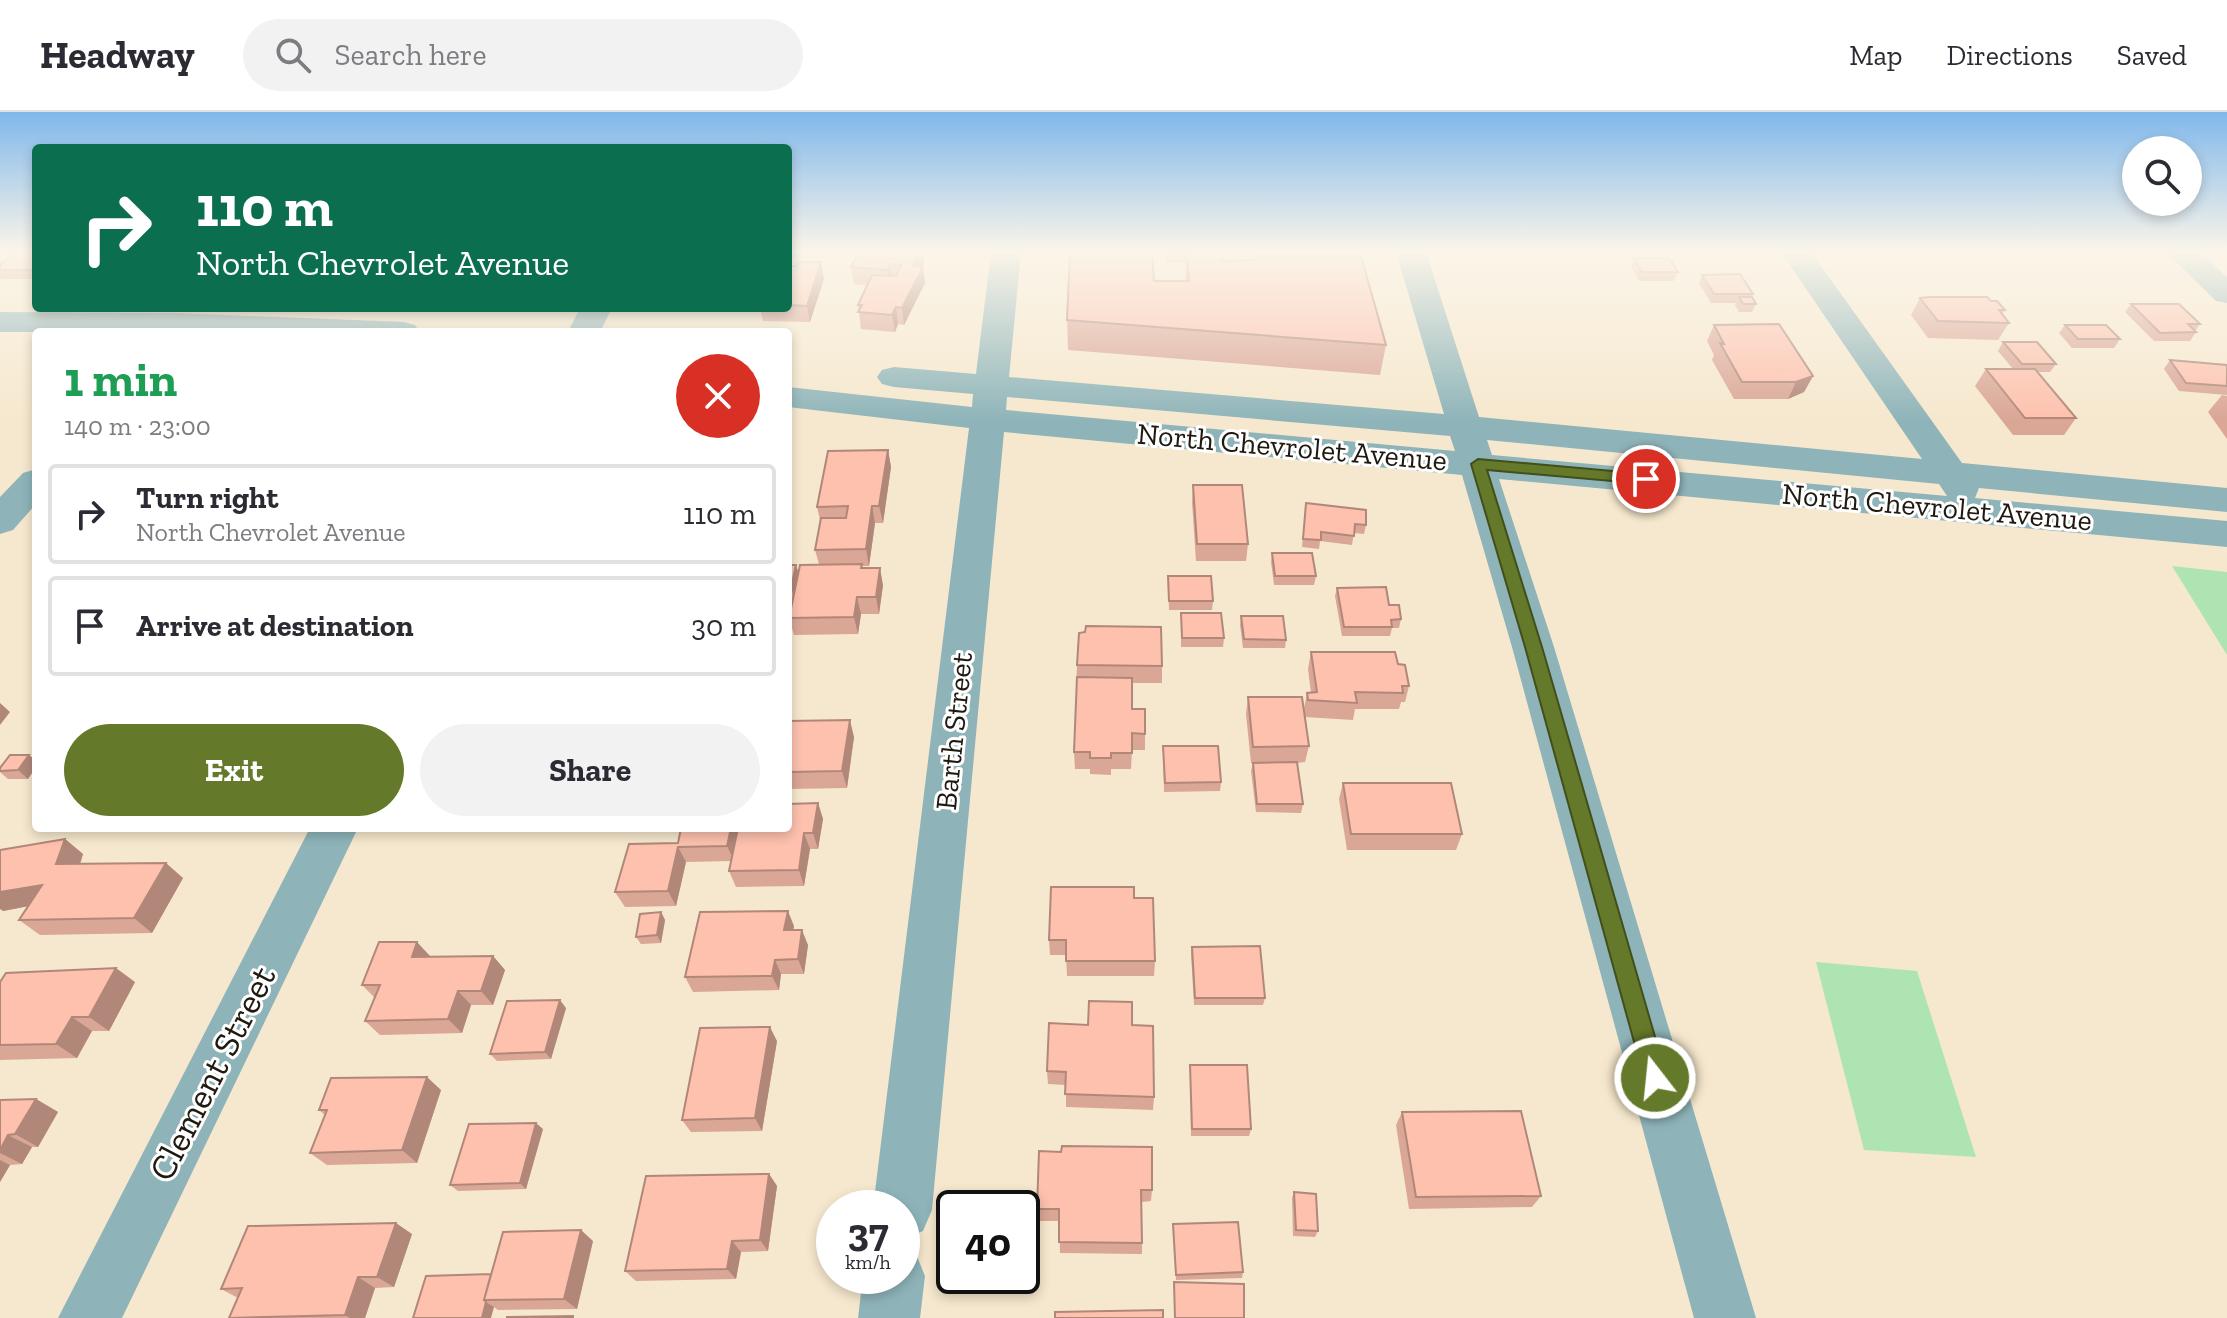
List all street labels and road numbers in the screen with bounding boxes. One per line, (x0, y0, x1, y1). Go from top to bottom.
street label: North Chevrolet Avenue (1135, 416, 1449, 478)
street label: North Chevrolet Avenue (1780, 476, 2094, 538)
street label: Barth Street (928, 650, 980, 812)
street label: Clement Street (140, 958, 285, 1187)

